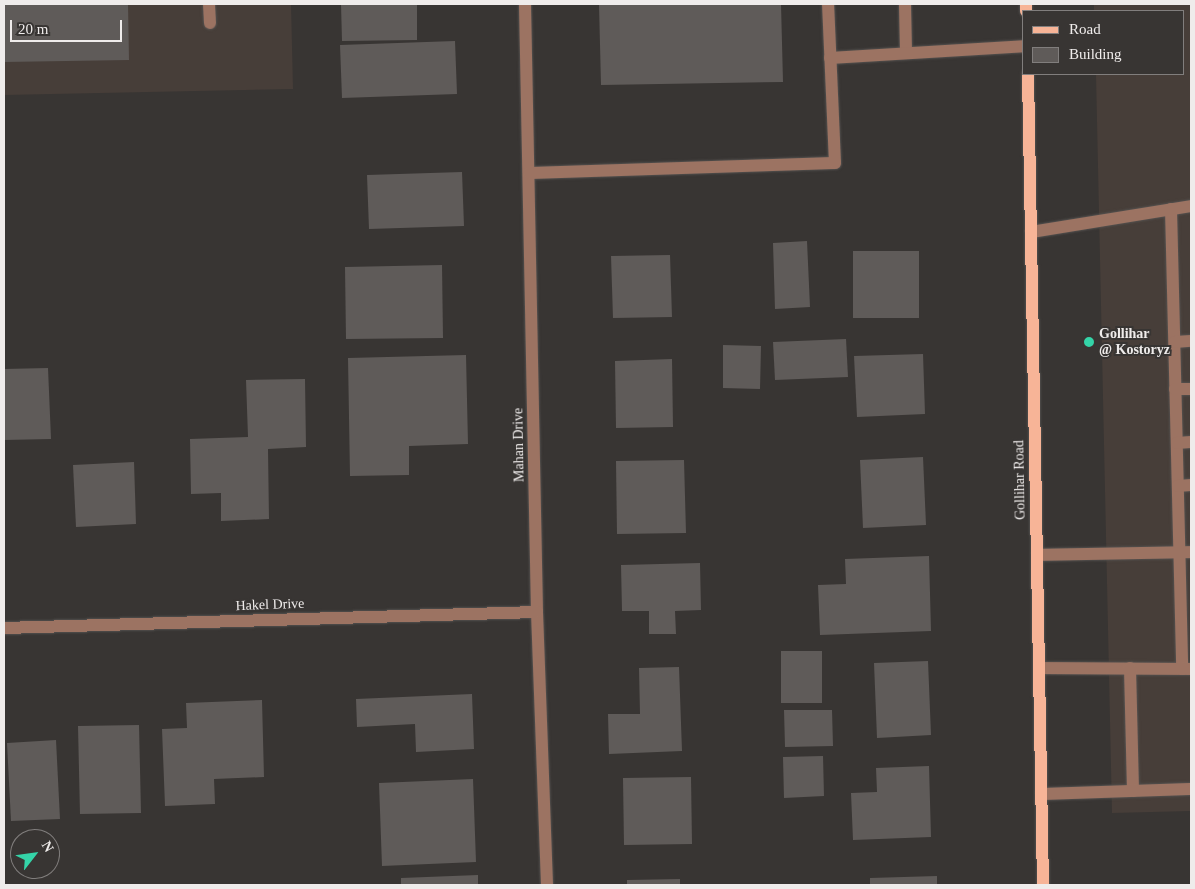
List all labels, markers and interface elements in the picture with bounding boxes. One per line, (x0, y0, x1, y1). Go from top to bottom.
scale bar (12, 10, 125, 42)
legend (1022, 10, 1185, 75)
text: 20 m (18, 21, 48, 37)
text: Road (1069, 21, 1101, 37)
text: Building (1069, 46, 1122, 62)
place label: Gollihar @ Kostoryz (1099, 326, 1170, 358)
marker: Gollihar @ Kostoryz (1083, 336, 1095, 348)
street label: Mahan Drive (510, 408, 528, 482)
street label: Gollihar Road (1011, 440, 1029, 520)
street label: Hakel Drive (235, 595, 305, 615)
north arrow (10, 829, 60, 879)
text: N (39, 839, 57, 855)

